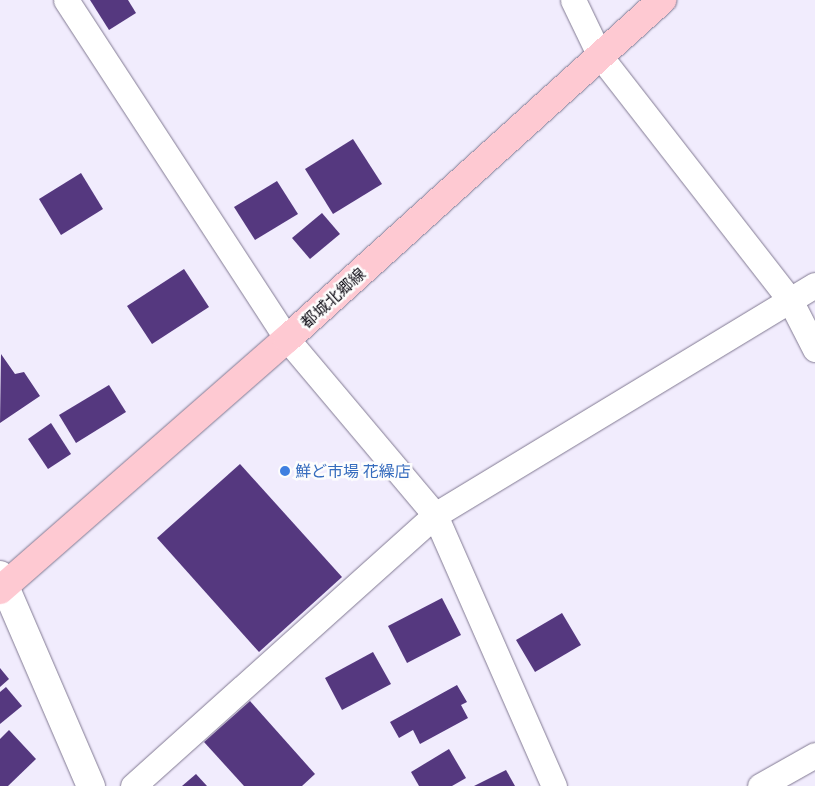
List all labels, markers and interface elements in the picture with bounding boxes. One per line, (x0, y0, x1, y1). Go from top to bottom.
street label: 都城北郷線 (297, 264, 369, 332)
place label: 鮮ど市場 花繰店 (295, 461, 411, 481)
marker: 鮮ど市場 花繰店 (279, 465, 291, 477)

